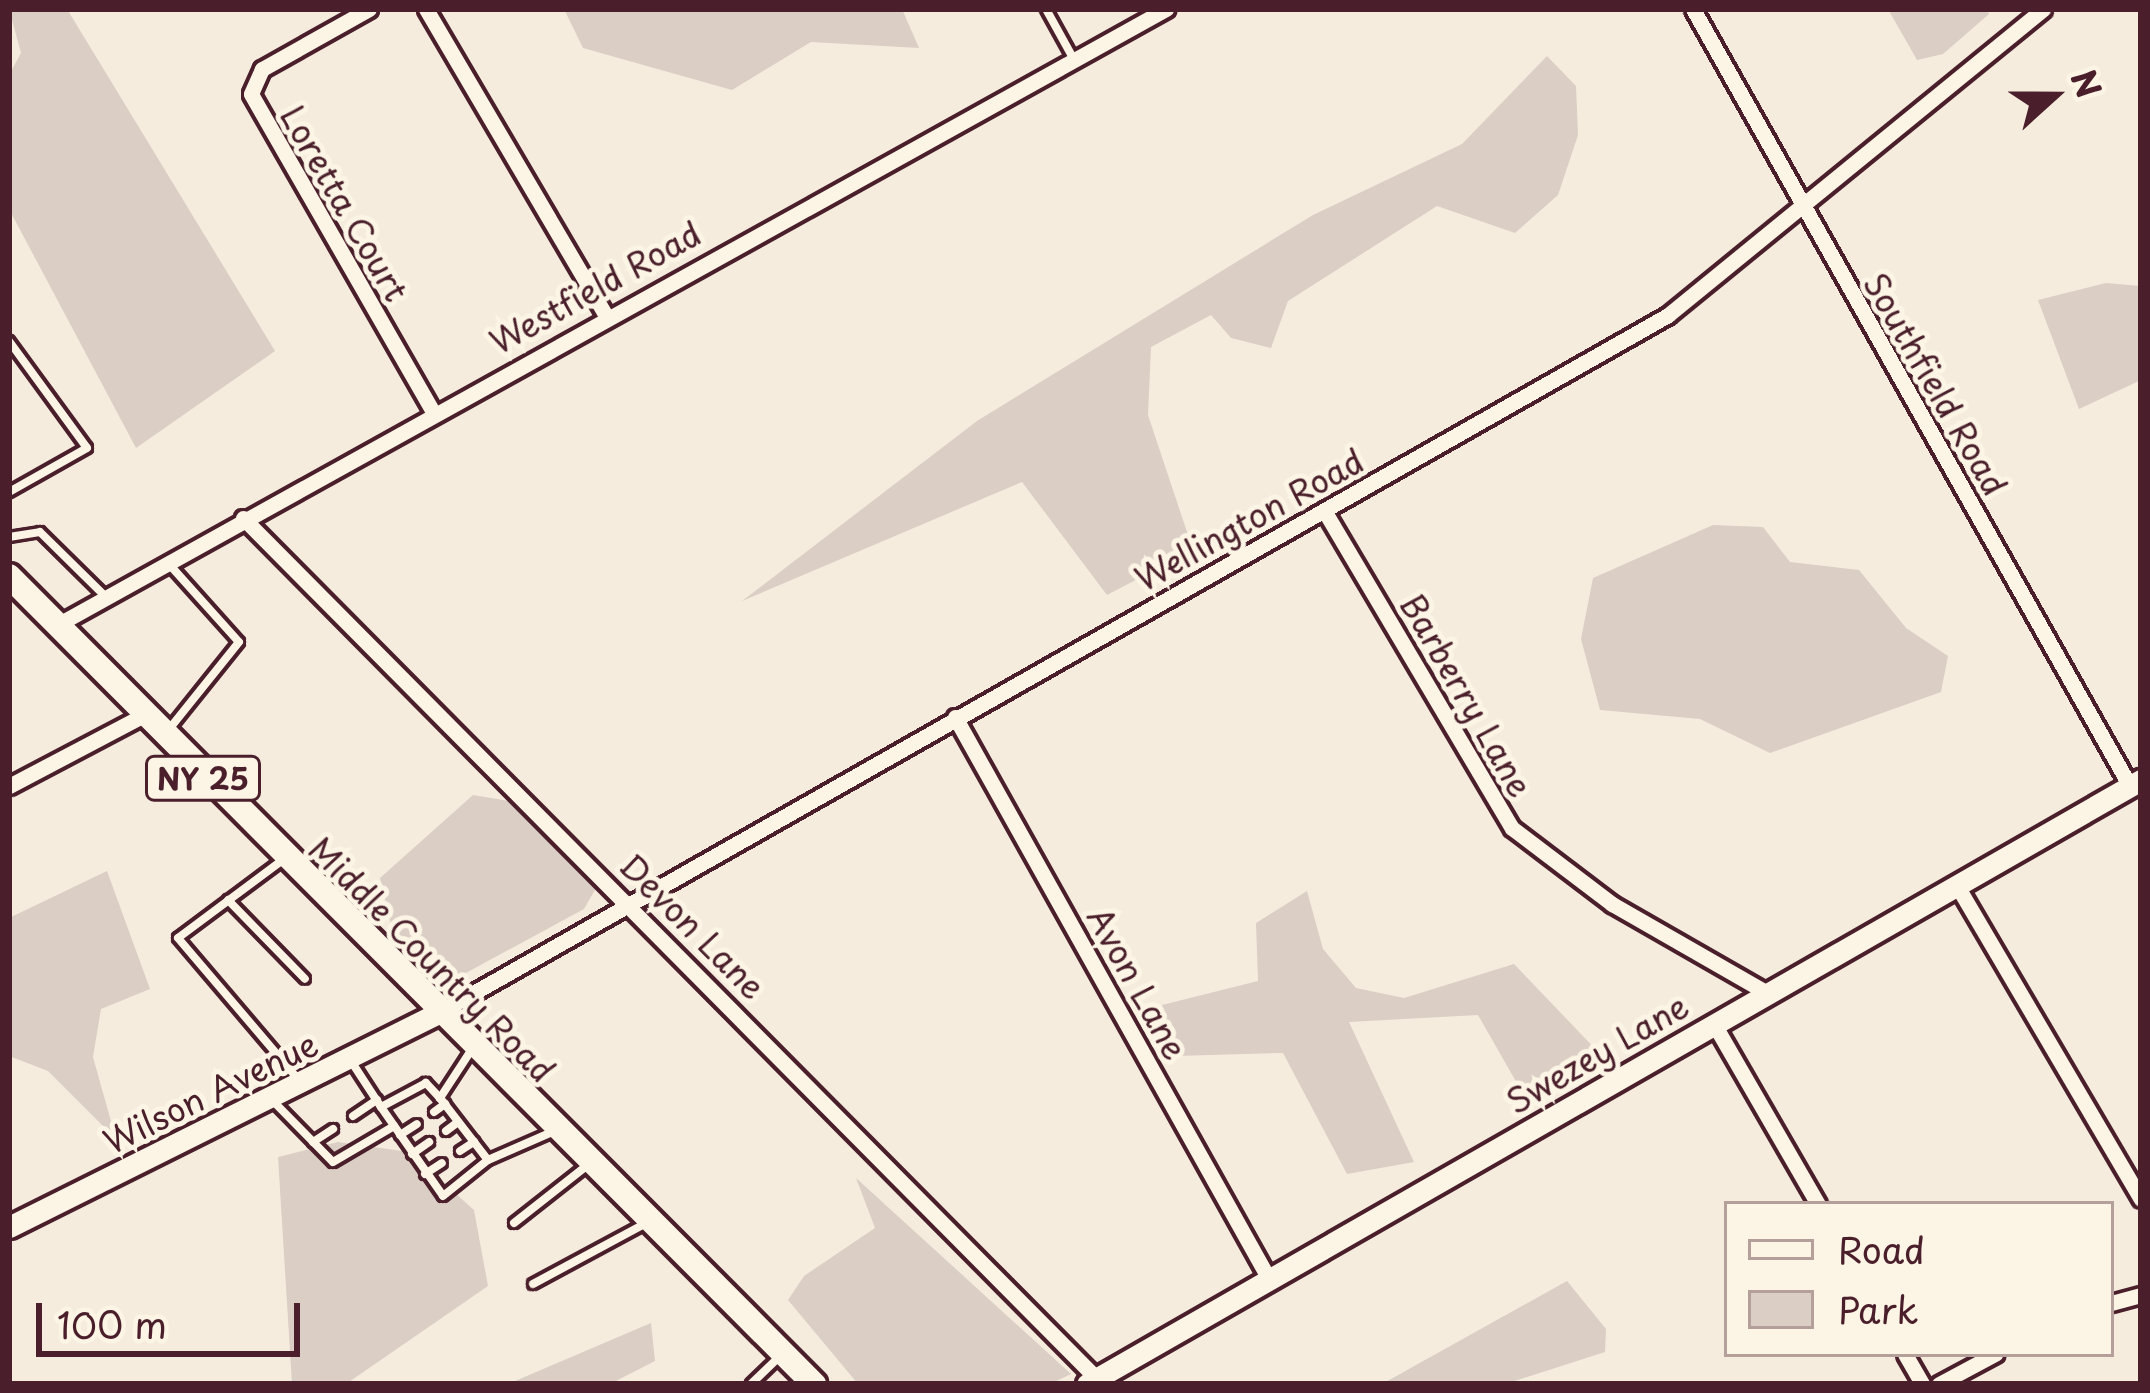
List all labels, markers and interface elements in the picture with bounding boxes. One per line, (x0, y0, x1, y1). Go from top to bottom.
north arrow (1994, 36, 2114, 156)
text: N (2060, 62, 2116, 104)
street label: Loretta Court (273, 98, 417, 308)
street label: Westfield Road (482, 213, 708, 361)
street label: Southfield Road (1856, 265, 2016, 503)
street label: Wellington Road (1128, 440, 1370, 598)
street label: Barberry Lane (1393, 587, 1541, 803)
road number: NY 25 (143, 754, 263, 802)
street label: Middle Country Road (299, 826, 565, 1092)
street label: Devon Lane (613, 846, 773, 1006)
street label: Avon Lane (1081, 901, 1195, 1065)
street label: Swezey Lane (1499, 985, 1695, 1121)
street label: Wilson Avenue (98, 1024, 322, 1160)
legend (1724, 1201, 2114, 1357)
text: Road (1838, 1222, 1925, 1276)
scale bar (42, 1279, 306, 1353)
text: Park (1838, 1282, 1918, 1336)
text: 100 m (57, 1297, 167, 1351)

